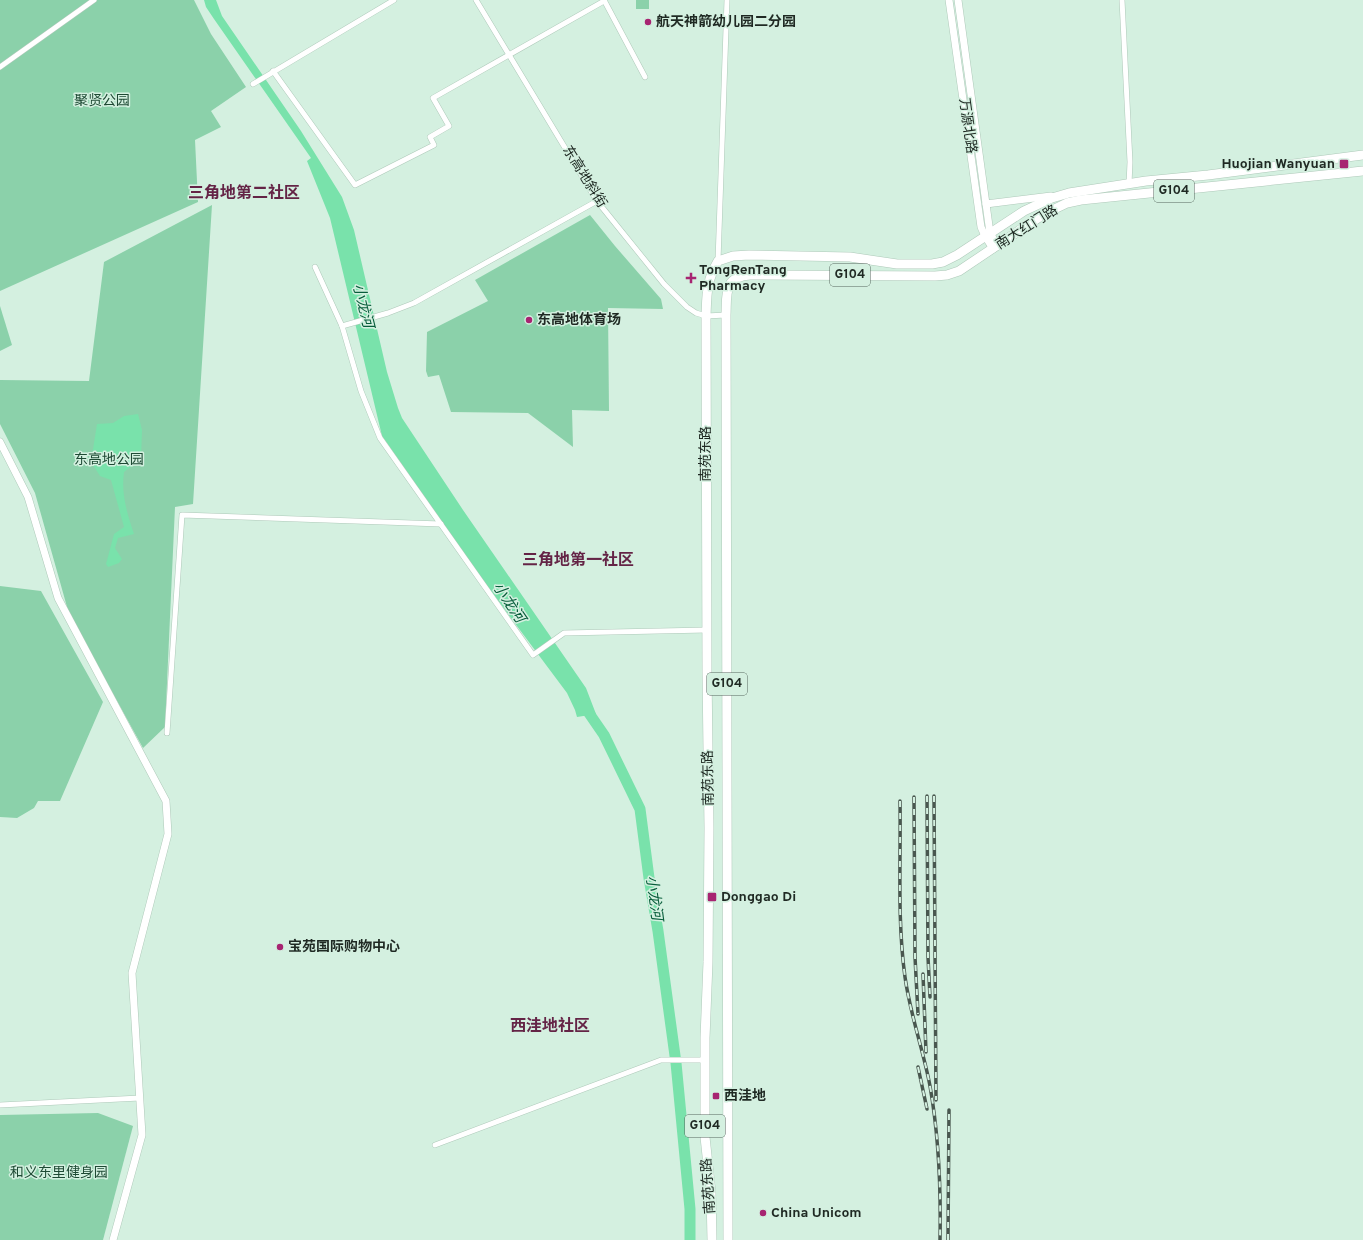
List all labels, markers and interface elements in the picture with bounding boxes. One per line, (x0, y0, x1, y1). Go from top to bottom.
place label: 航天神箭幼儿园二分园 (656, 13, 796, 31)
marker: 航天神箭幼儿园二分园 (643, 17, 653, 27)
park label: 聚贤公园 (74, 93, 130, 110)
street label: 万源北路 (955, 97, 980, 155)
street label: 东高地斜街 (558, 143, 610, 211)
place label: Huojian Wanyuan (1221, 156, 1335, 173)
marker: Huojian Wanyuan (1338, 158, 1350, 170)
road number: G104 (1154, 180, 1194, 202)
district label: 三角地第二社区 (188, 183, 300, 204)
street label: 南大红门路 (993, 202, 1061, 254)
place label: TongRenTang Pharmacy (699, 262, 787, 295)
road number: G104 (830, 264, 870, 286)
marker: TongRenTang Pharmacy (686, 273, 696, 283)
water label: 小龙河 (347, 282, 377, 333)
place label: 东高地体育场 (537, 312, 621, 329)
marker: 东高地体育场 (524, 315, 534, 325)
street label: 南苑东路 (698, 426, 715, 482)
park label: 东高地公园 (74, 452, 144, 469)
district label: 三角地第一社区 (522, 550, 634, 571)
water label: 小龙河 (488, 579, 530, 629)
road number: G104 (707, 673, 747, 695)
street label: 南苑东路 (700, 750, 718, 806)
water label: 小龙河 (640, 874, 666, 925)
place label: Donggao Di (721, 889, 796, 906)
marker: Donggao Di (706, 891, 718, 903)
place label: 宝苑国际购物中心 (288, 938, 400, 956)
marker: 宝苑国际购物中心 (275, 942, 285, 952)
district label: 西洼地社区 (510, 1016, 590, 1037)
place label: 西洼地 (724, 1088, 766, 1105)
marker: 西洼地 (711, 1091, 721, 1101)
road number: G104 (685, 1115, 725, 1137)
street label: 南苑东路 (699, 1157, 719, 1215)
park label: 和义东里健身园 (10, 1164, 108, 1182)
place label: China Unicom (771, 1205, 862, 1222)
marker: China Unicom (758, 1208, 768, 1218)

